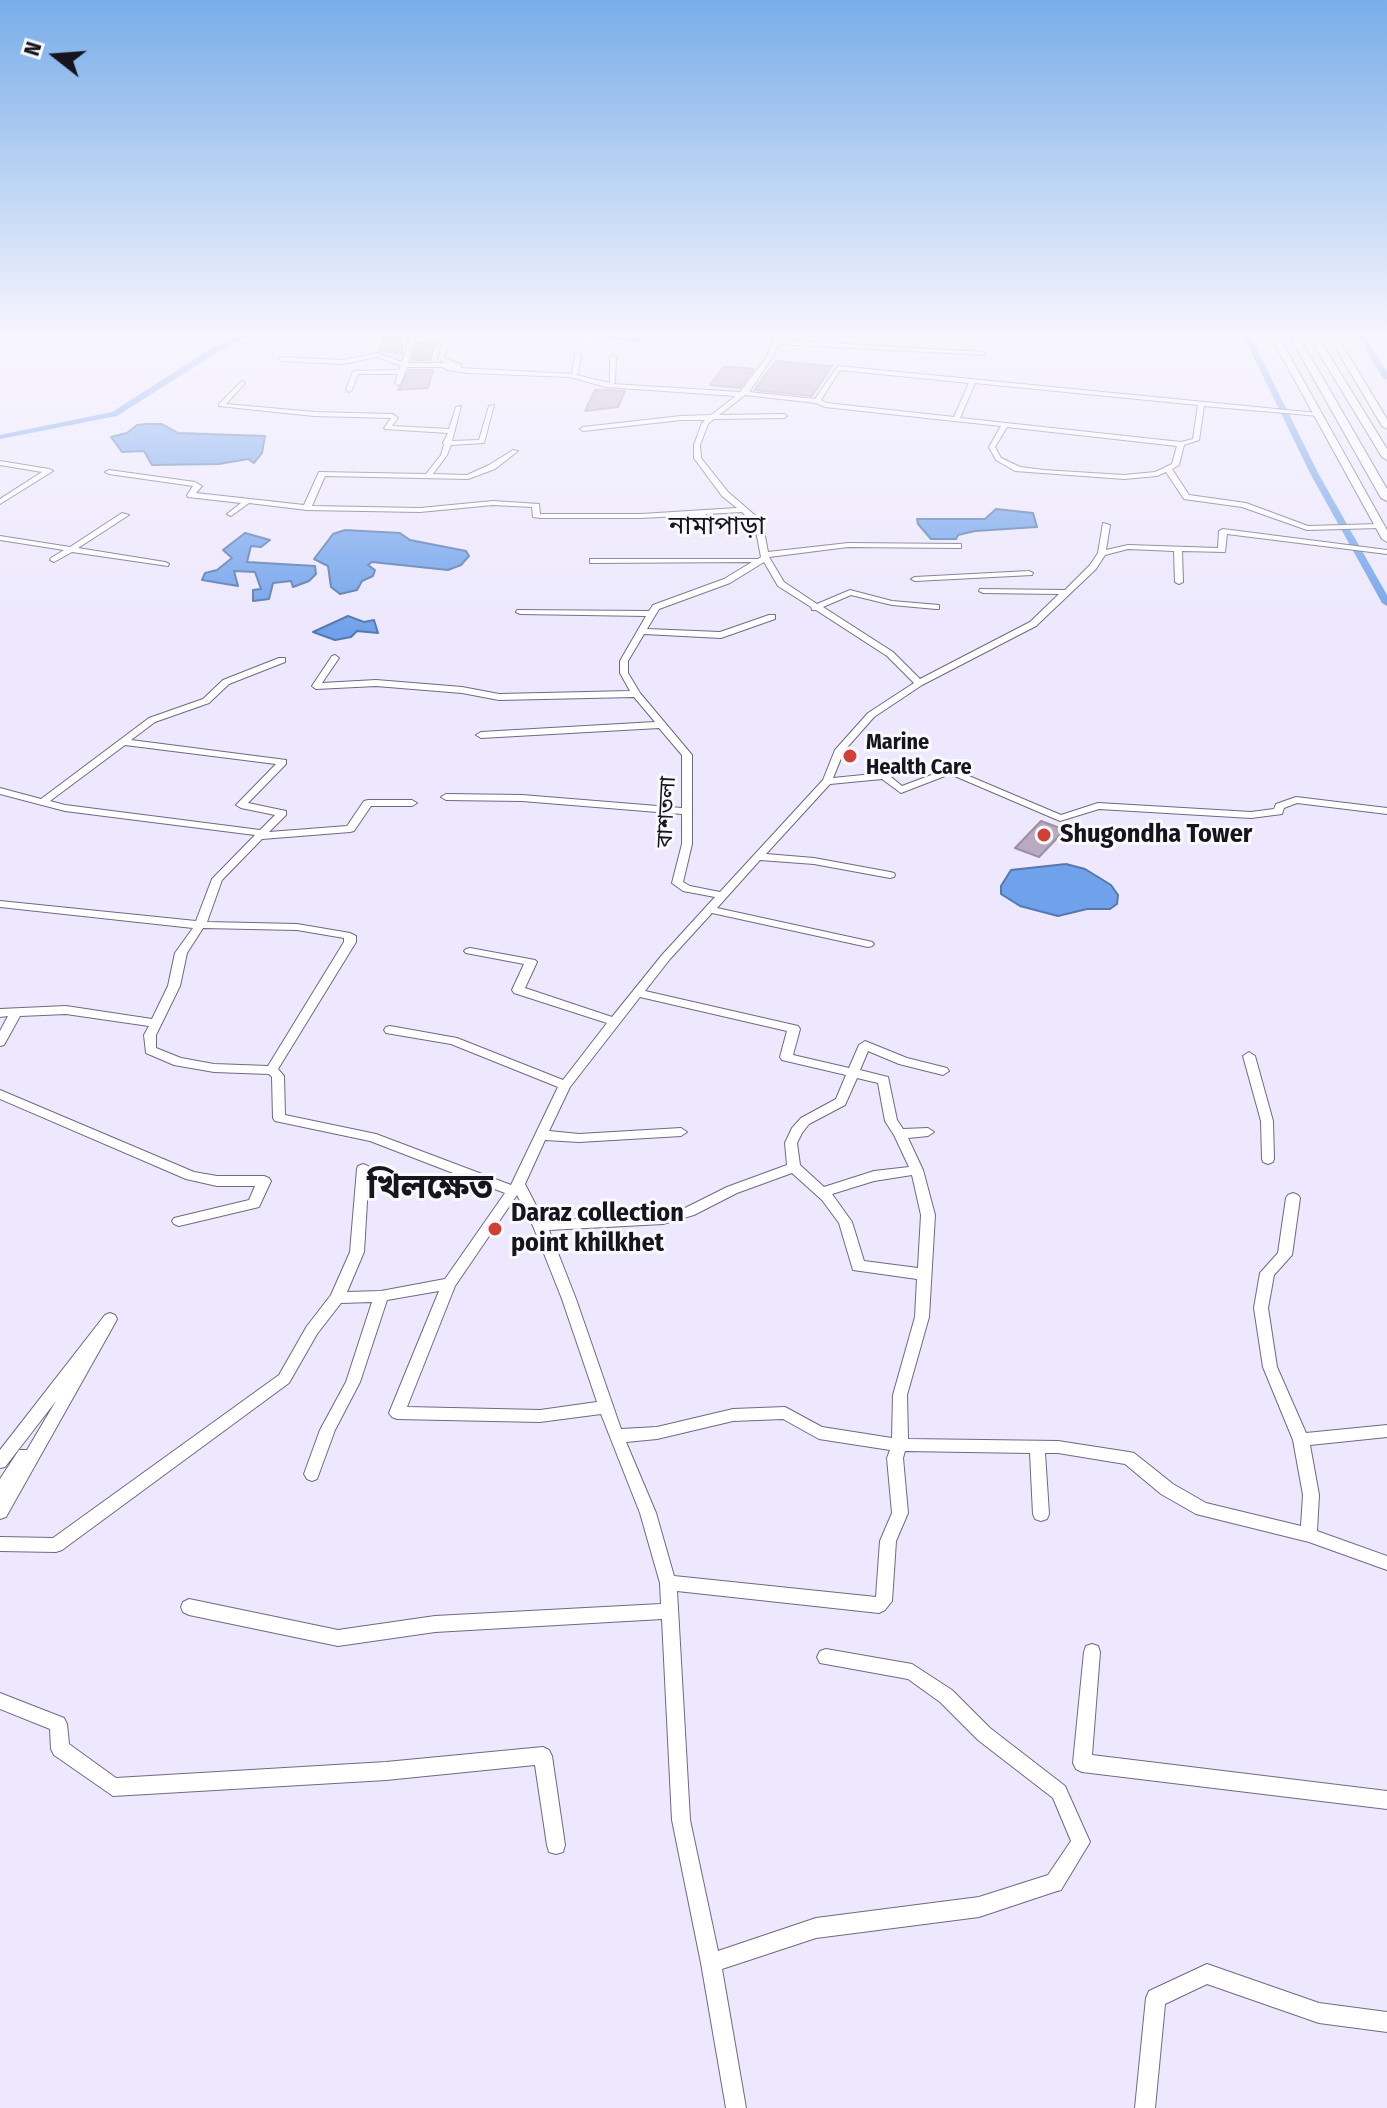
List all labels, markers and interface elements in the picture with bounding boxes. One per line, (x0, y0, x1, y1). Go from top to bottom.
north arrow (16, 16, 96, 96)
text: N (18, 39, 47, 59)
district label: নামাপাড়া (669, 511, 765, 543)
place label: Marine Health Care (866, 730, 972, 782)
marker: Marine Health Care (841, 747, 859, 765)
street label: বাশতলা (652, 776, 682, 848)
place label: Shugondha Tower (1060, 819, 1252, 851)
marker: Shugondha Tower (1035, 826, 1053, 844)
district label: খিলক্ষেত (367, 1169, 493, 1209)
place label: Daraz collection point khilkhet (511, 1198, 684, 1260)
marker: Daraz collection point khilkhet (486, 1220, 504, 1238)

